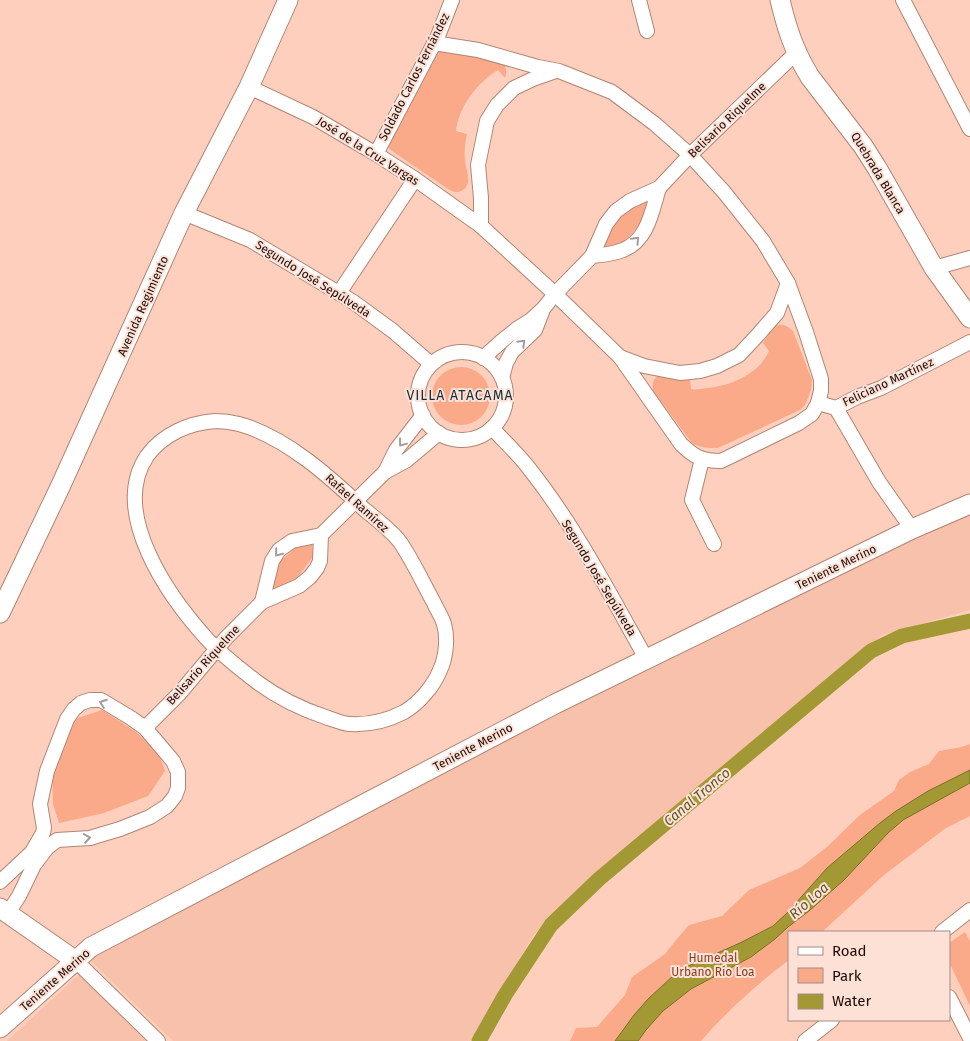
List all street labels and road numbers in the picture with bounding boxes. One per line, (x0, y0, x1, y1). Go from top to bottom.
street label: Soldado Carlos Fernández (376, 11, 452, 143)
street label: Belisario Riquelme (685, 79, 769, 161)
street label: José de la Cruz Vargas (314, 114, 422, 188)
street label: Quebrada Blanca (848, 130, 908, 216)
street label: Segundo José Sepúlveda (253, 238, 373, 320)
street label: Avenida Regimiento (115, 254, 171, 358)
street label: Feliciano Martínez (840, 355, 936, 409)
street label: Rafael Ramírez (322, 471, 392, 535)
street label: Segundo José Sepúlveda (559, 517, 639, 639)
street label: Teniente Merino (793, 541, 879, 593)
street label: Belisario Riquelme (163, 622, 243, 708)
street label: Teniente Merino (431, 720, 515, 774)
street label: Teniente Merino (17, 946, 93, 1014)

